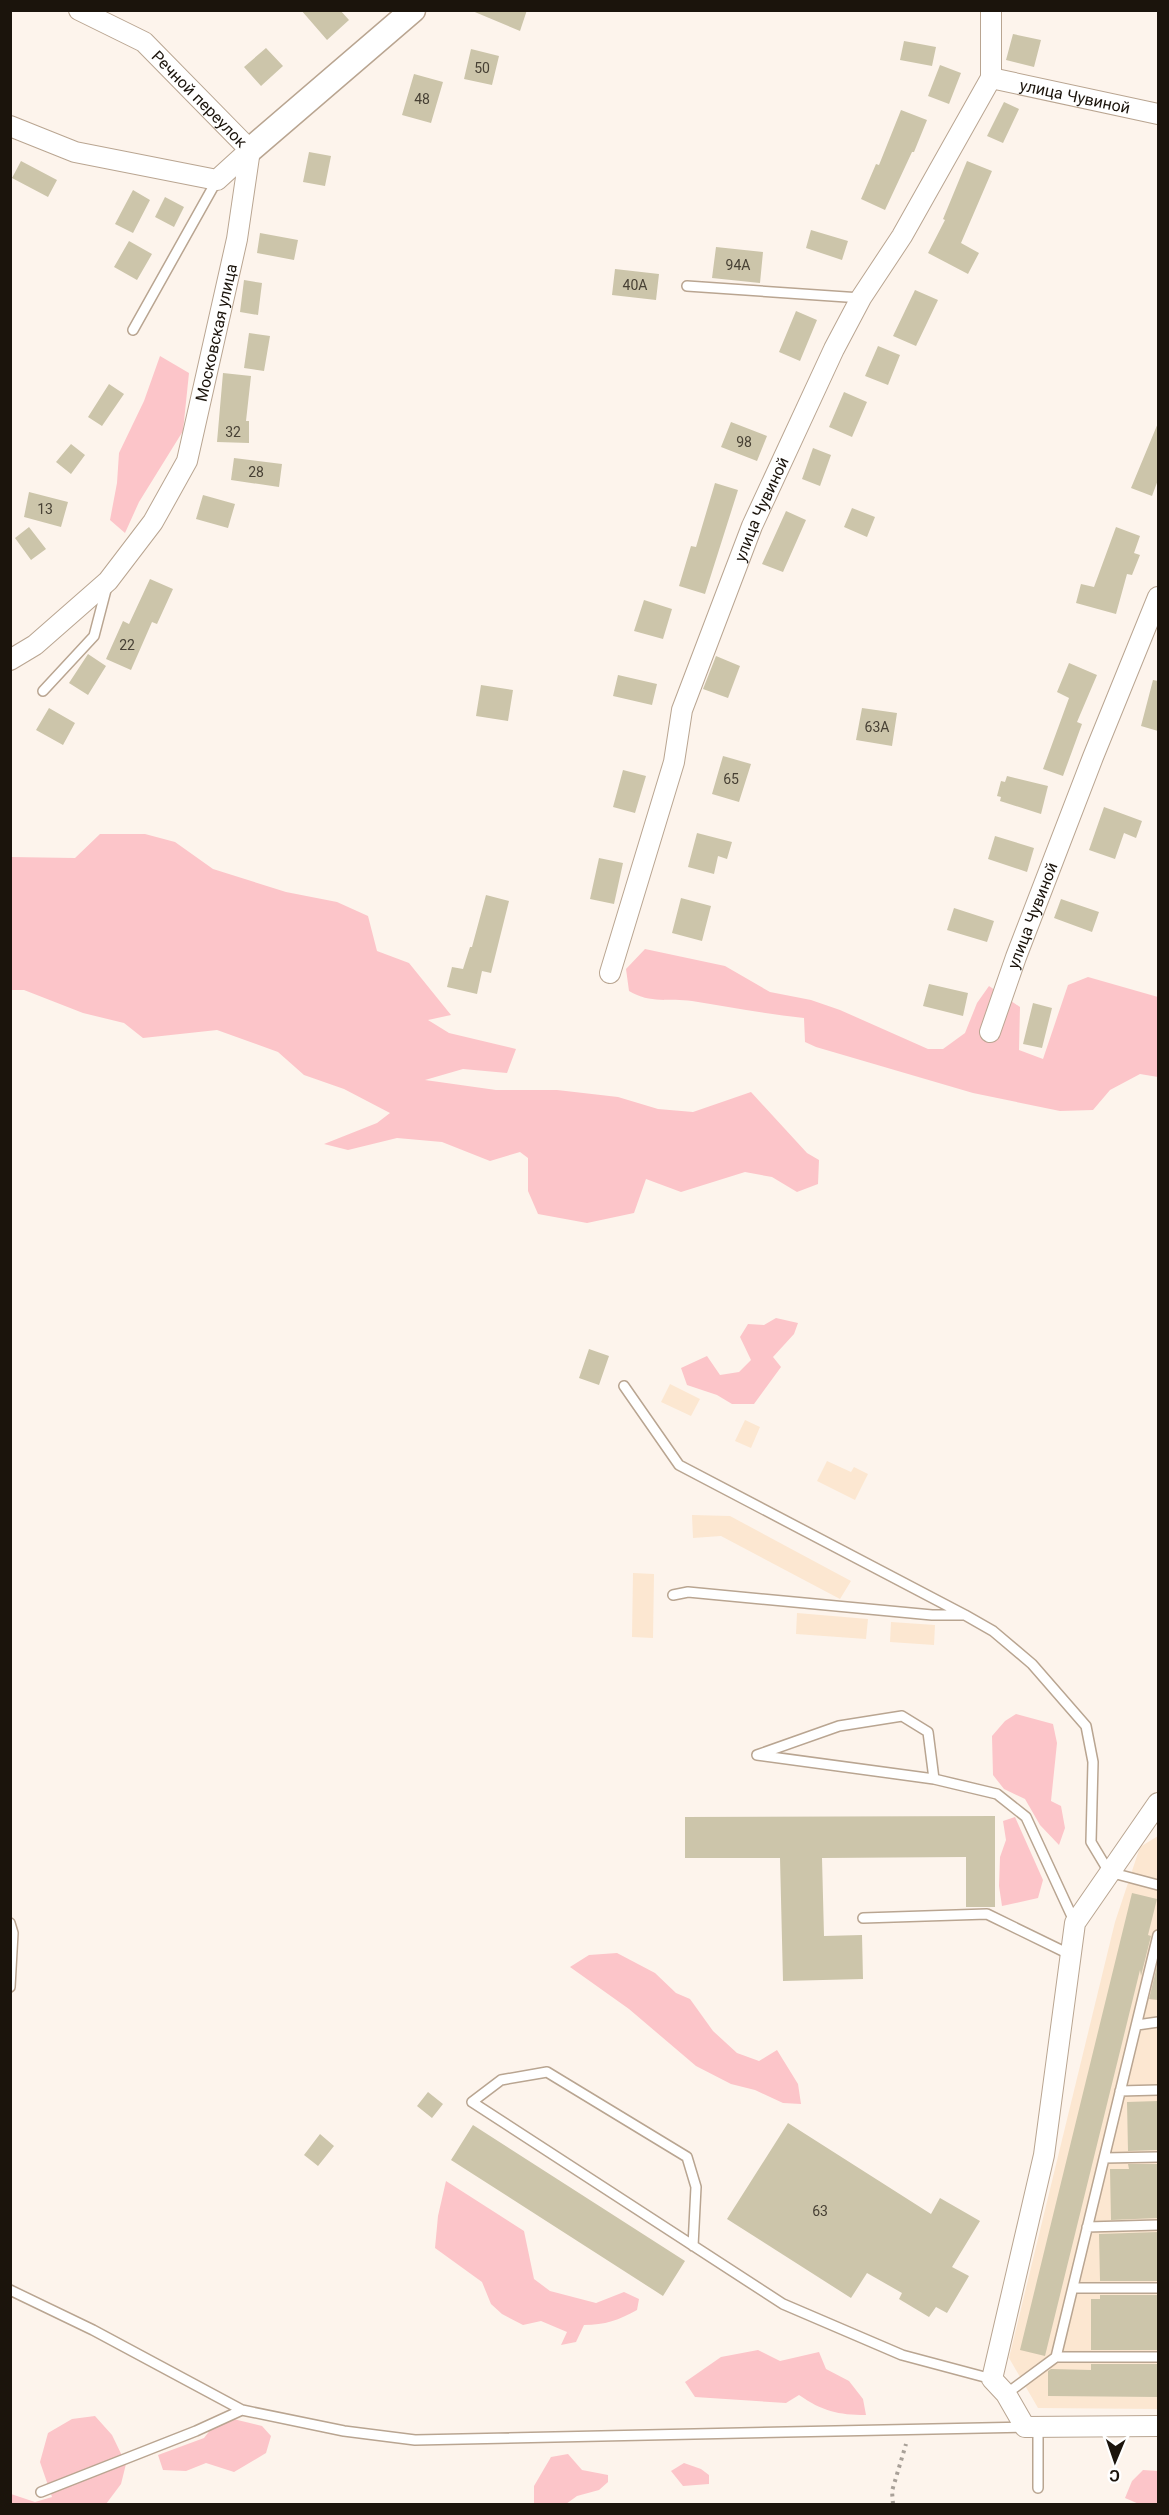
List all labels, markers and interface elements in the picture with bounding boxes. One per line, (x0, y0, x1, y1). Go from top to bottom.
street label: Речной переулок (148, 46, 252, 151)
house number: 50 (474, 60, 490, 76)
street label: улица Чувиной (1018, 75, 1132, 117)
house number: 48 (414, 91, 430, 107)
house number: 94А (726, 257, 750, 273)
street label: Московская улица (191, 262, 241, 403)
house number: 40А (623, 277, 647, 293)
house number: 32 (225, 424, 241, 440)
house number: 98 (736, 434, 752, 450)
street label: улица Чувиной (730, 454, 792, 564)
house number: 28 (248, 464, 264, 480)
house number: 13 (37, 501, 53, 517)
house number: 22 (119, 637, 135, 653)
house number: 63А (865, 719, 889, 735)
house number: 65 (723, 771, 739, 787)
street label: улица Чувиной (1003, 859, 1061, 971)
house number: 63 (812, 2203, 828, 2219)
north arrow (1085, 2431, 1145, 2491)
text: С (1109, 2466, 1120, 2485)

